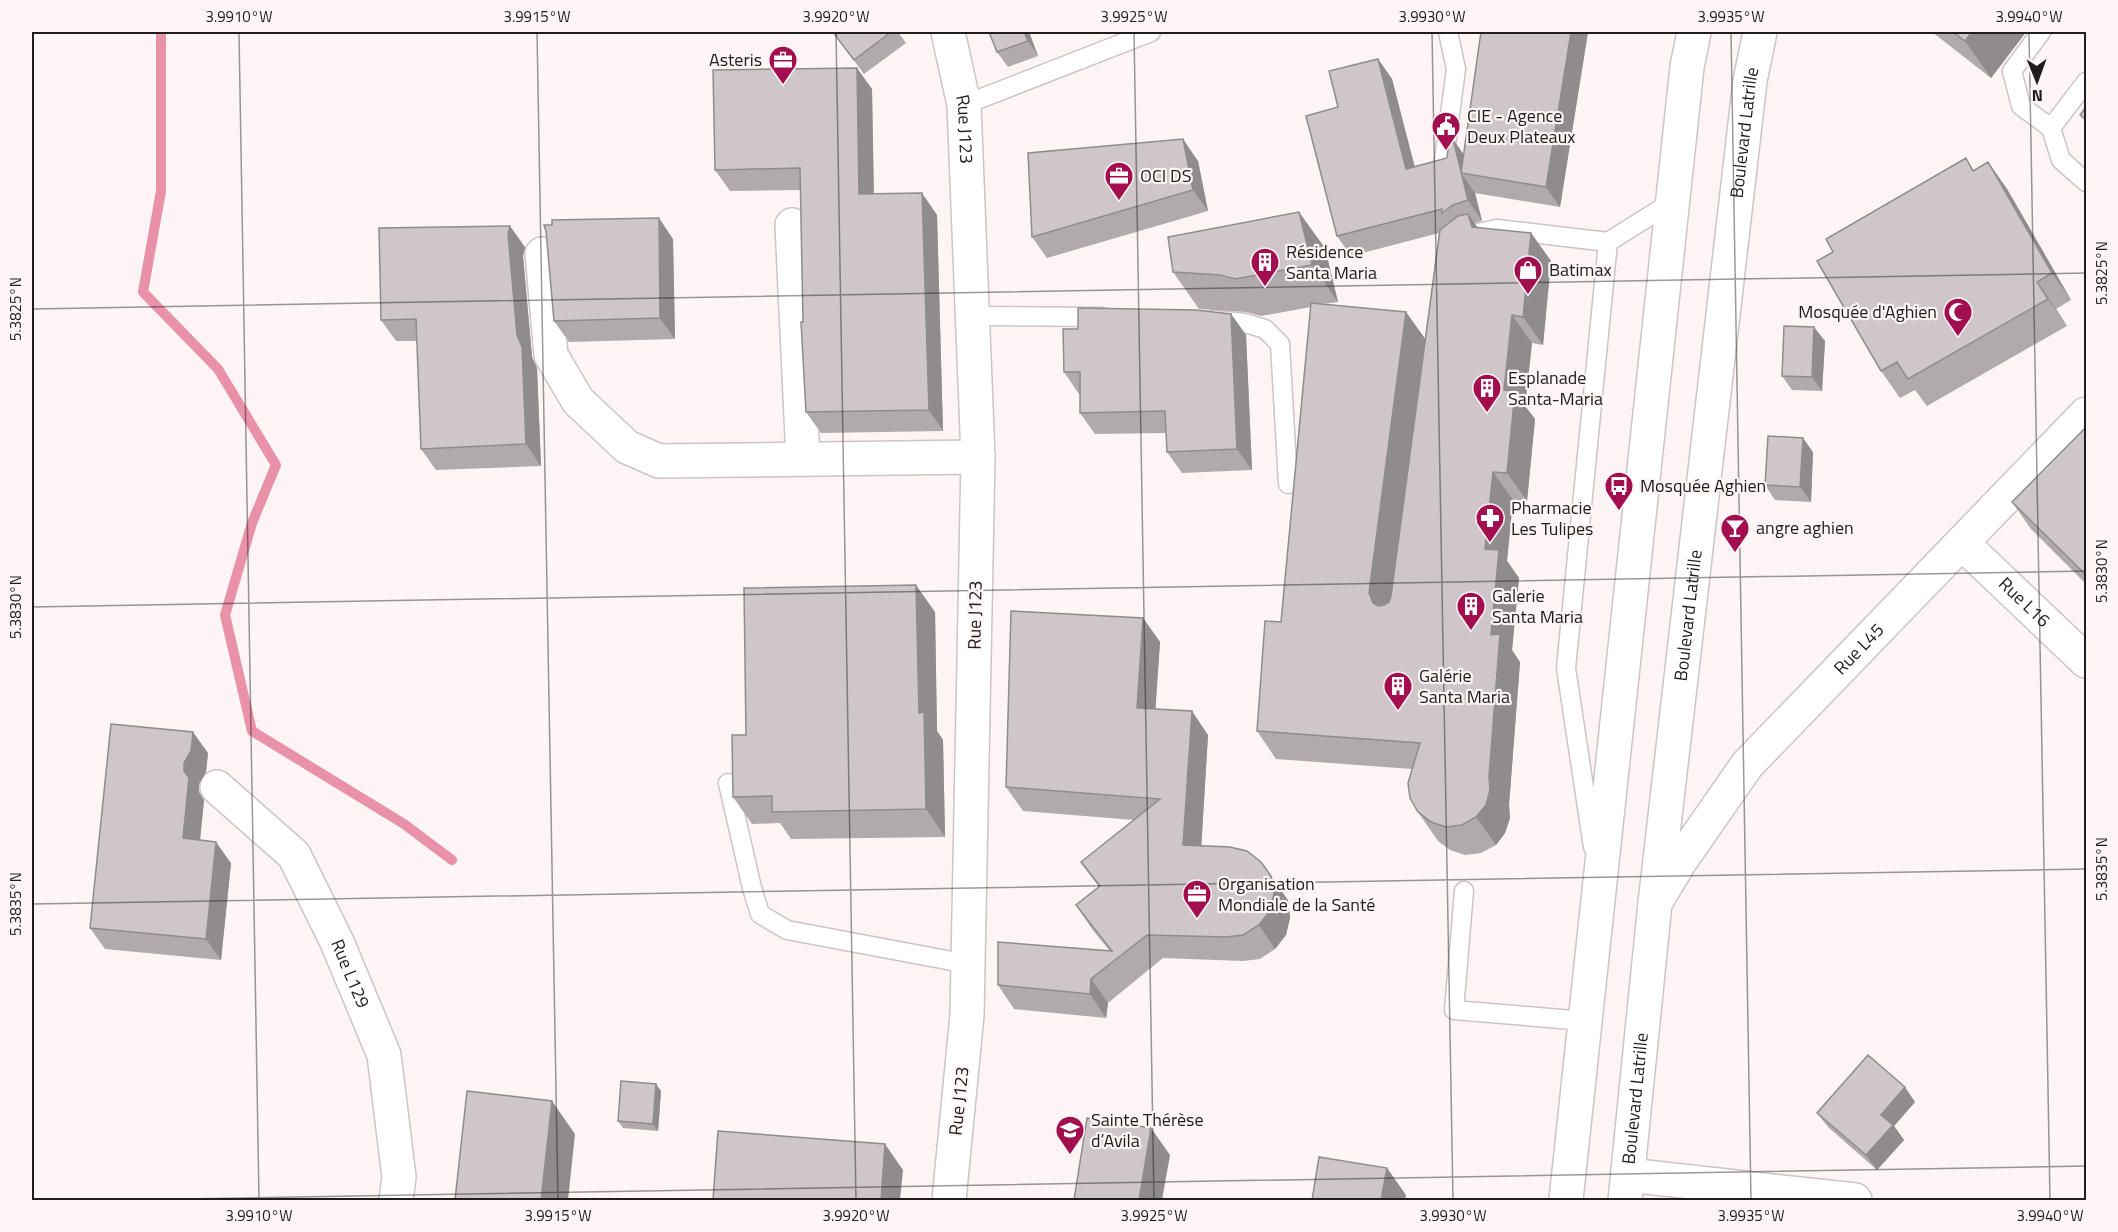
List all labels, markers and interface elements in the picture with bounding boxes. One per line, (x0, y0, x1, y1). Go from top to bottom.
text: 3.9910°W (206, 5, 272, 28)
text: 3.9915°W (504, 5, 570, 28)
text: 3.9920°W (803, 5, 869, 28)
text: 3.9925°W (1101, 5, 1167, 28)
text: 3.9930°W (1399, 5, 1465, 28)
text: 3.9935°W (1698, 5, 1764, 28)
text: 3.9940°W (1996, 5, 2062, 28)
office icon: Asteris (767, 44, 799, 86)
place label: Asteris (709, 46, 762, 73)
north arrow (2007, 51, 2067, 111)
street label: Boulevard Latrille (1723, 64, 1766, 200)
text: N (2032, 84, 2043, 108)
street label: Rue J123 (949, 92, 980, 164)
place label: CIE - Agence Deux Plateaux (1467, 102, 1575, 150)
public building icon: CIE - Agence Deux Plateaux (1430, 110, 1462, 152)
office icon: OCI DS (1103, 160, 1135, 202)
place label: OCI DS (1140, 162, 1191, 189)
place label: Résidence Santa Maria (1286, 238, 1377, 286)
text: 5.3825°N (2090, 241, 2113, 305)
building icon: Résidence Santa Maria (1249, 246, 1281, 288)
shop icon: Batimax (1512, 254, 1544, 296)
place label: Batimax (1549, 256, 1612, 283)
text: 5.3825°N (4, 277, 27, 341)
mosque icon: Mosquée d'Aghien (1942, 296, 1974, 338)
place label: Mosquée d'Aghien (1798, 298, 1937, 325)
place label: Esplanade Santa-Maria (1508, 364, 1603, 412)
building icon: Esplanade Santa-Maria (1471, 372, 1503, 414)
bus stop icon: Mosquée Aghien (1603, 470, 1635, 512)
place label: Mosquée Aghien (1640, 472, 1766, 499)
place label: Pharmacie Les Tulipes (1511, 494, 1593, 542)
pharmacy icon: Pharmacie Les Tulipes (1474, 502, 1506, 544)
bar icon: angre aghien (1719, 512, 1751, 554)
place label: angre aghien (1756, 514, 1854, 541)
text: 5.3830°N (2090, 539, 2113, 603)
street label: Boulevard Latrille (1667, 548, 1709, 682)
street label: Rue L16 (1993, 571, 2057, 633)
text: 5.3830°N (4, 575, 27, 639)
street label: Rue J123 (960, 580, 989, 650)
place label: Galerie Santa Maria (1492, 582, 1583, 630)
building icon: Galerie Santa Maria (1455, 590, 1487, 632)
street label: Rue L45 (1827, 617, 1890, 681)
place label: Galérie Santa Maria (1419, 662, 1510, 710)
building icon: Galérie Santa Maria (1382, 670, 1414, 712)
text: 5.3835°N (2090, 837, 2113, 901)
place label: Organisation Mondiale de la Santé (1218, 870, 1375, 918)
text: 5.3835°N (4, 872, 27, 936)
office icon: Organisation Mondiale de la Santé (1181, 878, 1213, 920)
street label: Rue L129 (324, 935, 377, 1012)
street label: Boulevard Latrille (1615, 1031, 1655, 1165)
street label: Rue J123 (941, 1065, 976, 1137)
place label: Sainte Thérèse d’Avila (1091, 1106, 1204, 1154)
school or university icon: Sainte Thérèse d’Avila (1054, 1114, 1086, 1156)
text: 3.9910°W (226, 1204, 292, 1227)
text: 3.9915°W (525, 1204, 591, 1227)
text: 3.9920°W (823, 1204, 889, 1227)
text: 3.9925°W (1121, 1204, 1187, 1227)
text: 3.9930°W (1420, 1204, 1486, 1227)
text: 3.9935°W (1718, 1204, 1784, 1227)
text: 3.9940°W (2017, 1204, 2083, 1227)

